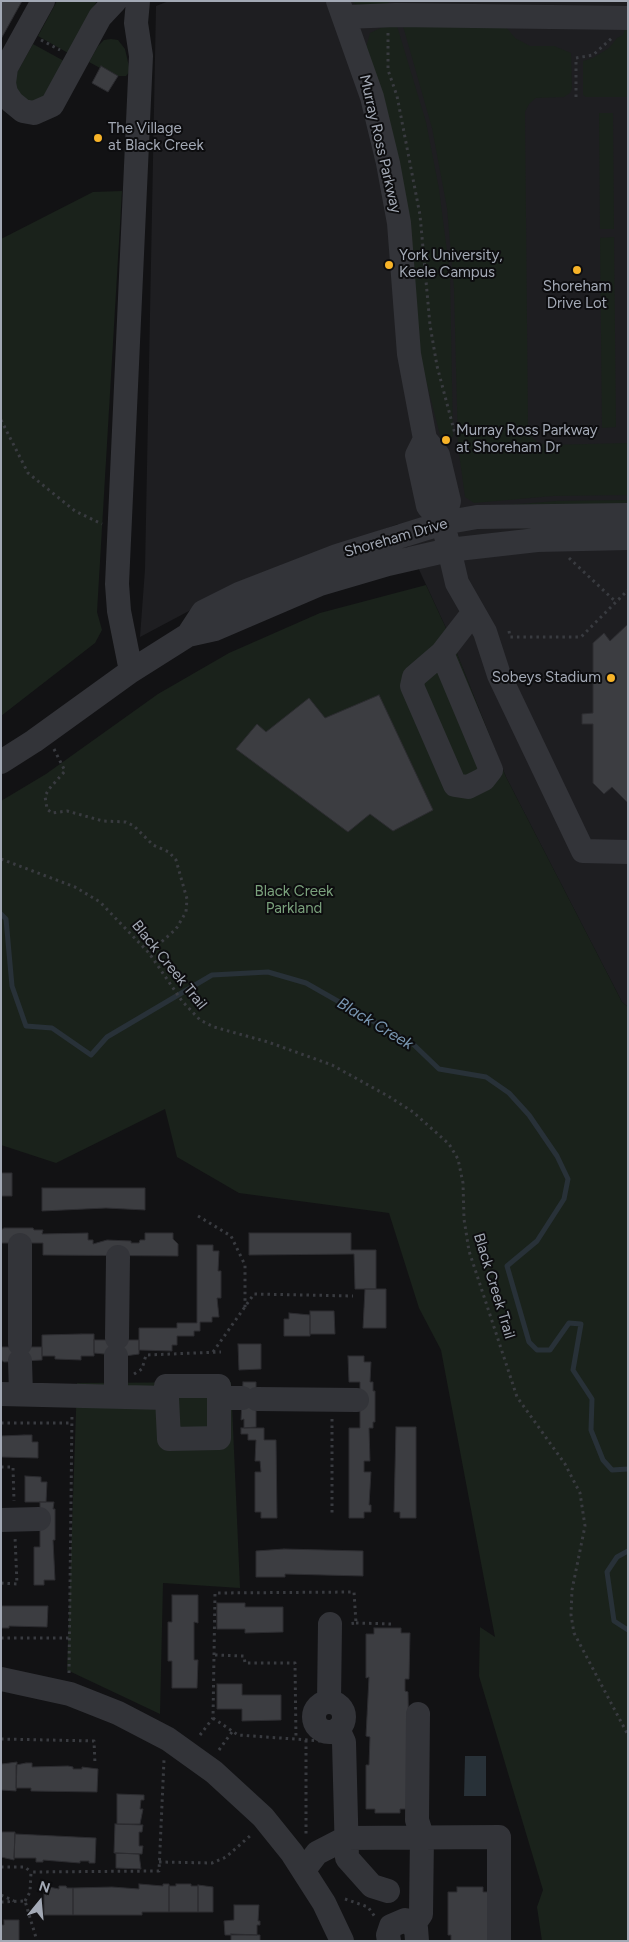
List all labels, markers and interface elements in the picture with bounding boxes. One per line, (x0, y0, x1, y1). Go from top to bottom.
street label: Murray Ross Parkway (355, 73, 405, 215)
place label: The Village at Black Creek (108, 120, 204, 155)
marker: The Village at Black Creek (92, 132, 104, 144)
place label: York University, Keele Campus (399, 247, 503, 282)
marker: York University, Keele Campus (383, 259, 395, 271)
marker: Shoreham Drive Lot (571, 264, 583, 276)
place label: Shoreham Drive Lot (543, 278, 611, 313)
place label: Murray Ross Parkway at Shoreham Dr (456, 422, 598, 457)
marker: Murray Ross Parkway at Shoreham Dr (440, 434, 452, 446)
street label: Shoreham Drive (342, 515, 450, 561)
place label: Sobeys Stadium (492, 669, 601, 687)
marker: Sobeys Stadium (605, 672, 617, 684)
park label: Black Creek Parkland (255, 883, 333, 918)
street label: Black Creek Trail (128, 917, 210, 1013)
water label: Black Creek (333, 994, 417, 1054)
street label: Black Creek Trail (469, 1231, 519, 1341)
north arrow (15, 1877, 65, 1927)
text: N (37, 1877, 52, 1897)

